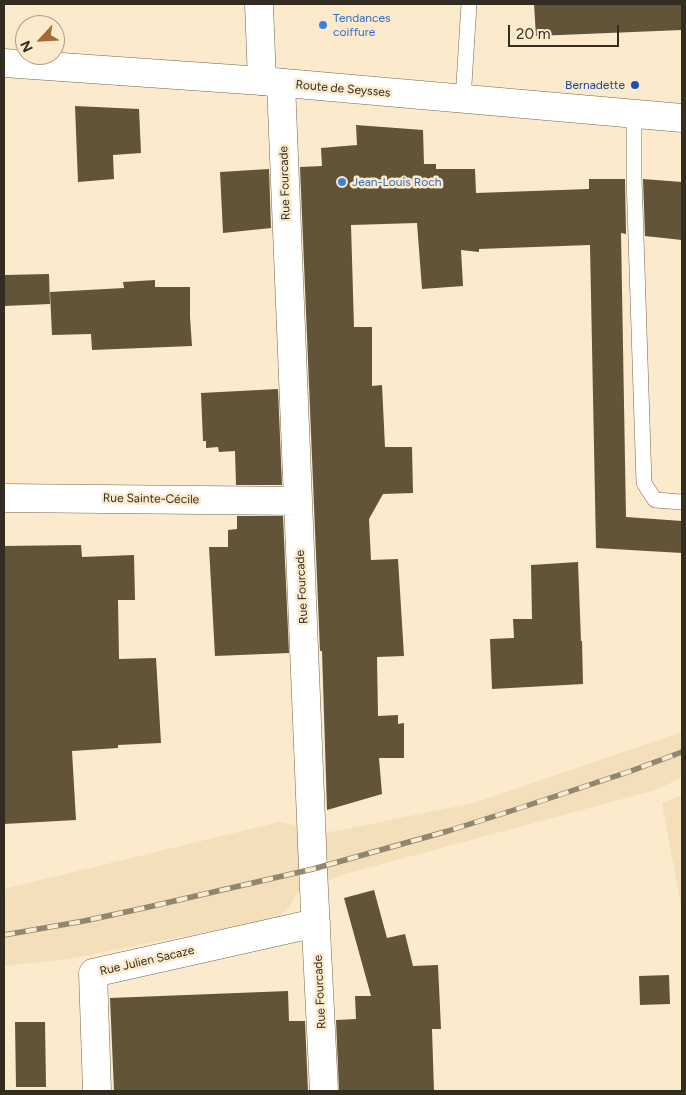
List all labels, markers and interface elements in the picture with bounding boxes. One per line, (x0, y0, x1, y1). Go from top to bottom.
place label: Tendances coiffure (333, 11, 391, 39)
north arrow (15, 15, 65, 65)
scale bar (511, 15, 622, 47)
marker: Tendances coiffure (317, 19, 329, 31)
text: 20 m (516, 25, 550, 43)
text: N (17, 38, 37, 55)
street label: Route de Seysses (295, 78, 391, 100)
place label: Bernadette (565, 78, 625, 92)
marker: Bernadette (629, 79, 641, 91)
street label: Rue Fourcade (277, 146, 293, 220)
place label: Jean-Louis Roch (352, 175, 441, 189)
marker: Jean-Louis Roch (336, 176, 348, 188)
street label: Rue Sainte-Cécile (103, 491, 199, 507)
street label: Rue Fourcade (293, 550, 311, 624)
street label: Rue Julien Sacaze (98, 943, 196, 979)
street label: Rue Fourcade (311, 955, 329, 1029)

